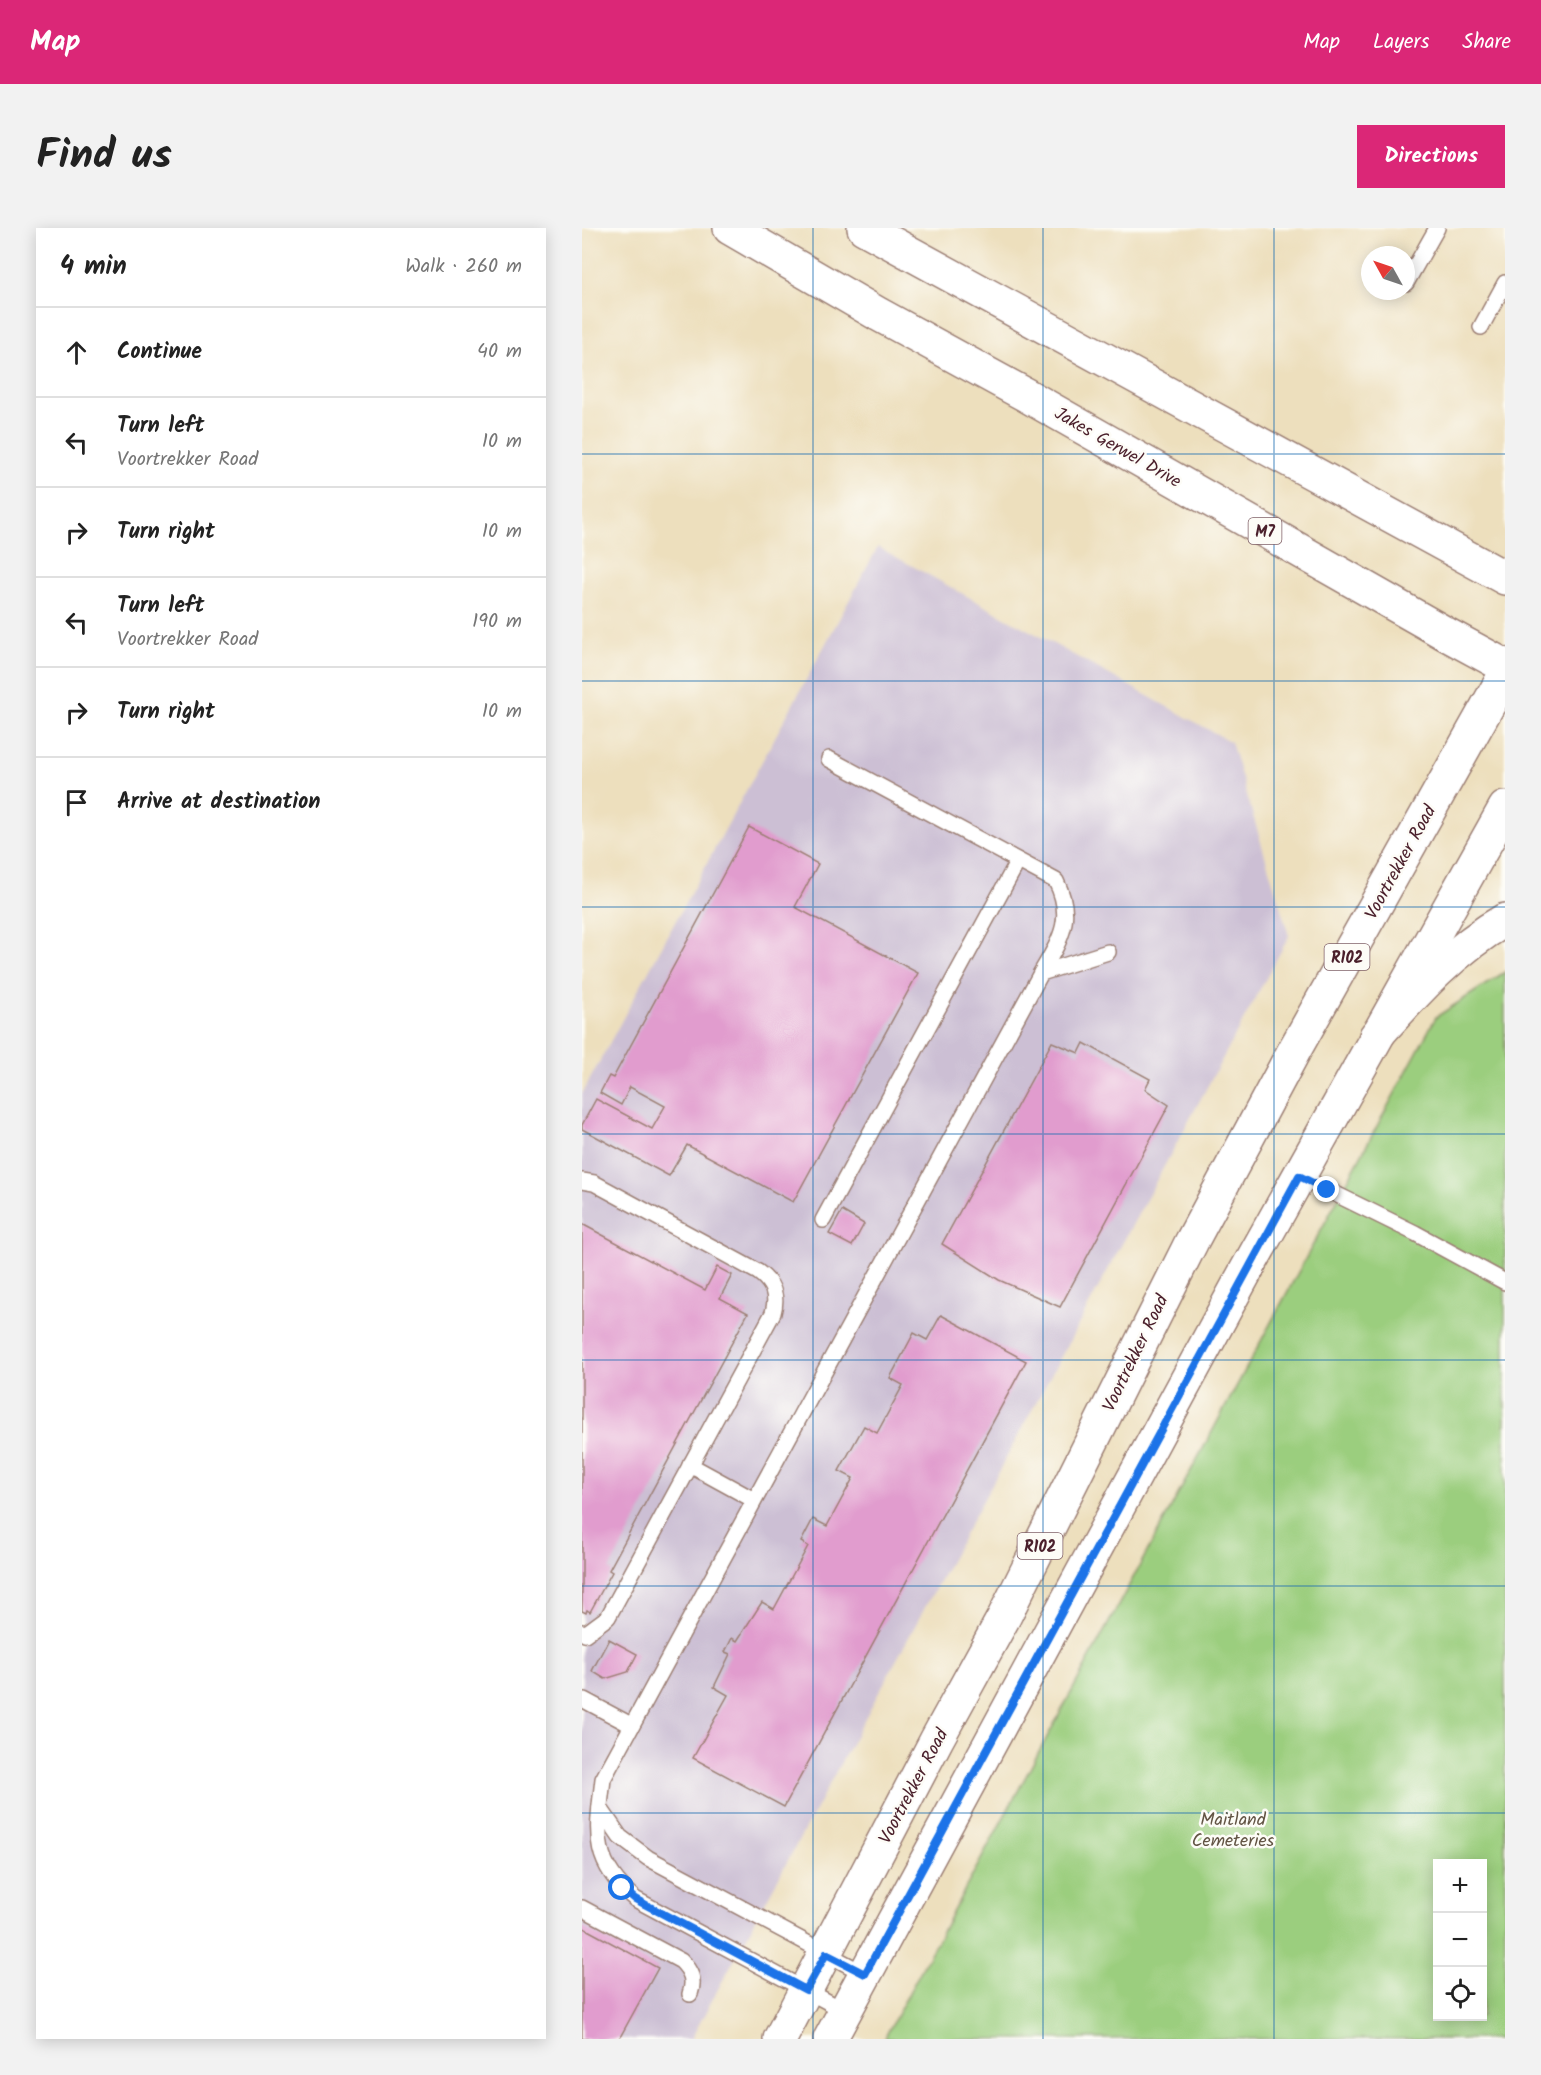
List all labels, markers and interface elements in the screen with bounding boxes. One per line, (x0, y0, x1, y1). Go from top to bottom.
text: Map (30, 20, 81, 65)
text: Map (1303, 26, 1340, 59)
text: Layers (1373, 26, 1429, 59)
text: Share (1462, 26, 1511, 59)
text: Find us (36, 123, 172, 190)
button: Directions (1357, 125, 1505, 188)
text: 4 min (60, 246, 127, 288)
north arrow (1361, 246, 1415, 300)
text: Walk · 260 m (405, 251, 522, 283)
text: Continue (117, 335, 202, 370)
icon: ahead (60, 336, 93, 369)
text: 40 m (477, 336, 522, 368)
street label: Jakes Gerwel Drive (1048, 400, 1186, 497)
text: Turn left (117, 409, 204, 444)
icon: left (60, 426, 93, 459)
text: 10 m (482, 426, 522, 458)
text: Voortrekker Road (117, 444, 258, 476)
text: Turn right (117, 515, 215, 550)
icon: right (60, 516, 93, 549)
text: 10 m (482, 516, 522, 548)
road number: M7 (1248, 518, 1282, 544)
text: Turn left (117, 589, 204, 624)
icon: left (60, 606, 93, 639)
text: 190 m (472, 606, 522, 638)
text: Voortrekker Road (117, 624, 258, 656)
text: Turn right (117, 695, 215, 730)
icon: right (60, 696, 93, 729)
text: 10 m (482, 696, 522, 728)
text: Arrive at destination (117, 785, 320, 820)
icon: arrive (60, 786, 93, 819)
street label: Voortrekker Road (1358, 799, 1445, 925)
road number: R102 (1324, 944, 1370, 970)
route end (1313, 1176, 1339, 1202)
street label: Voortrekker Road (1095, 1289, 1178, 1417)
road number: R102 (1018, 1533, 1062, 1559)
street label: Voortrekker Road (872, 1723, 957, 1850)
park label: Maitland Cemeteries (1192, 1806, 1275, 1856)
map controls (1433, 1859, 1487, 2021)
button: + (1433, 1859, 1487, 1913)
route start (608, 1874, 634, 1900)
button: − (1433, 1913, 1487, 1967)
button: locate (1433, 1967, 1487, 2021)

